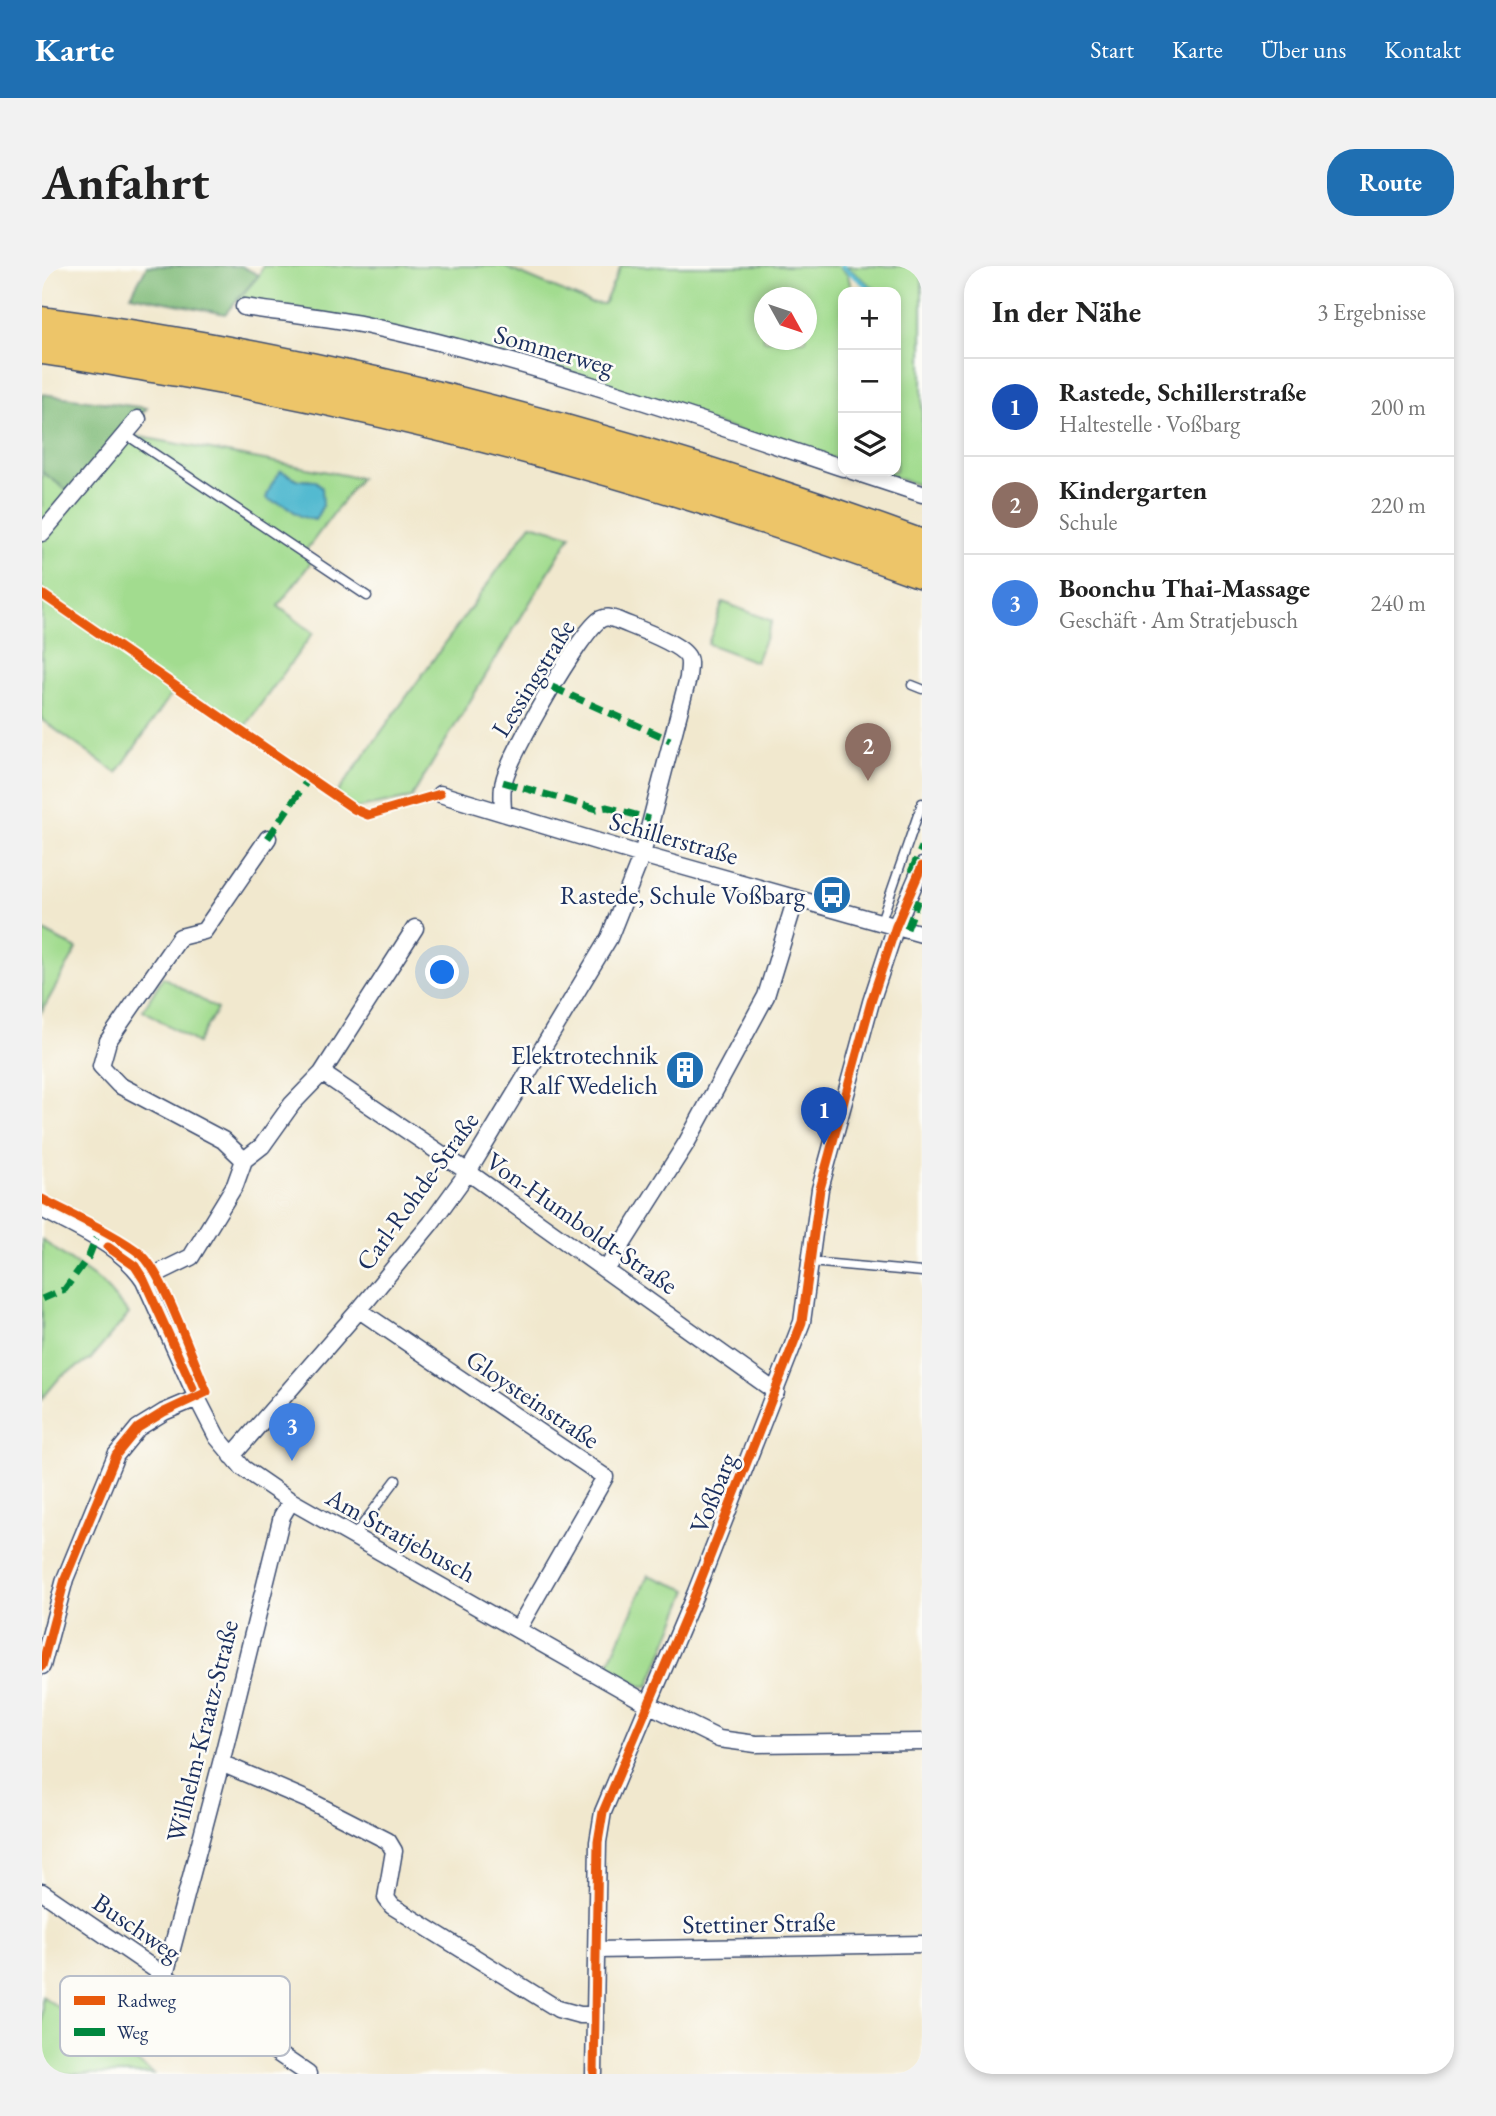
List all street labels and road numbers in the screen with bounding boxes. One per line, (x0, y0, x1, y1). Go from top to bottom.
street label: Sommerweg (490, 317, 618, 383)
street label: Lessingstraße (484, 613, 582, 743)
street label: Schillerstraße (606, 803, 742, 873)
street label: Carl-Rohde-Straße (348, 1105, 486, 1277)
street label: Von-Humboldt-Straße (479, 1144, 685, 1302)
street label: Gloysteinstraße (459, 1342, 607, 1456)
street label: Voßbarg (681, 1447, 745, 1538)
street label: Am Stratjebusch (319, 1479, 482, 1590)
street label: Wilhelm-Kraatz-Straße (158, 1616, 246, 1846)
street label: Buschweg (86, 1885, 188, 1969)
street label: Stettiner Straße (682, 1905, 836, 1941)

